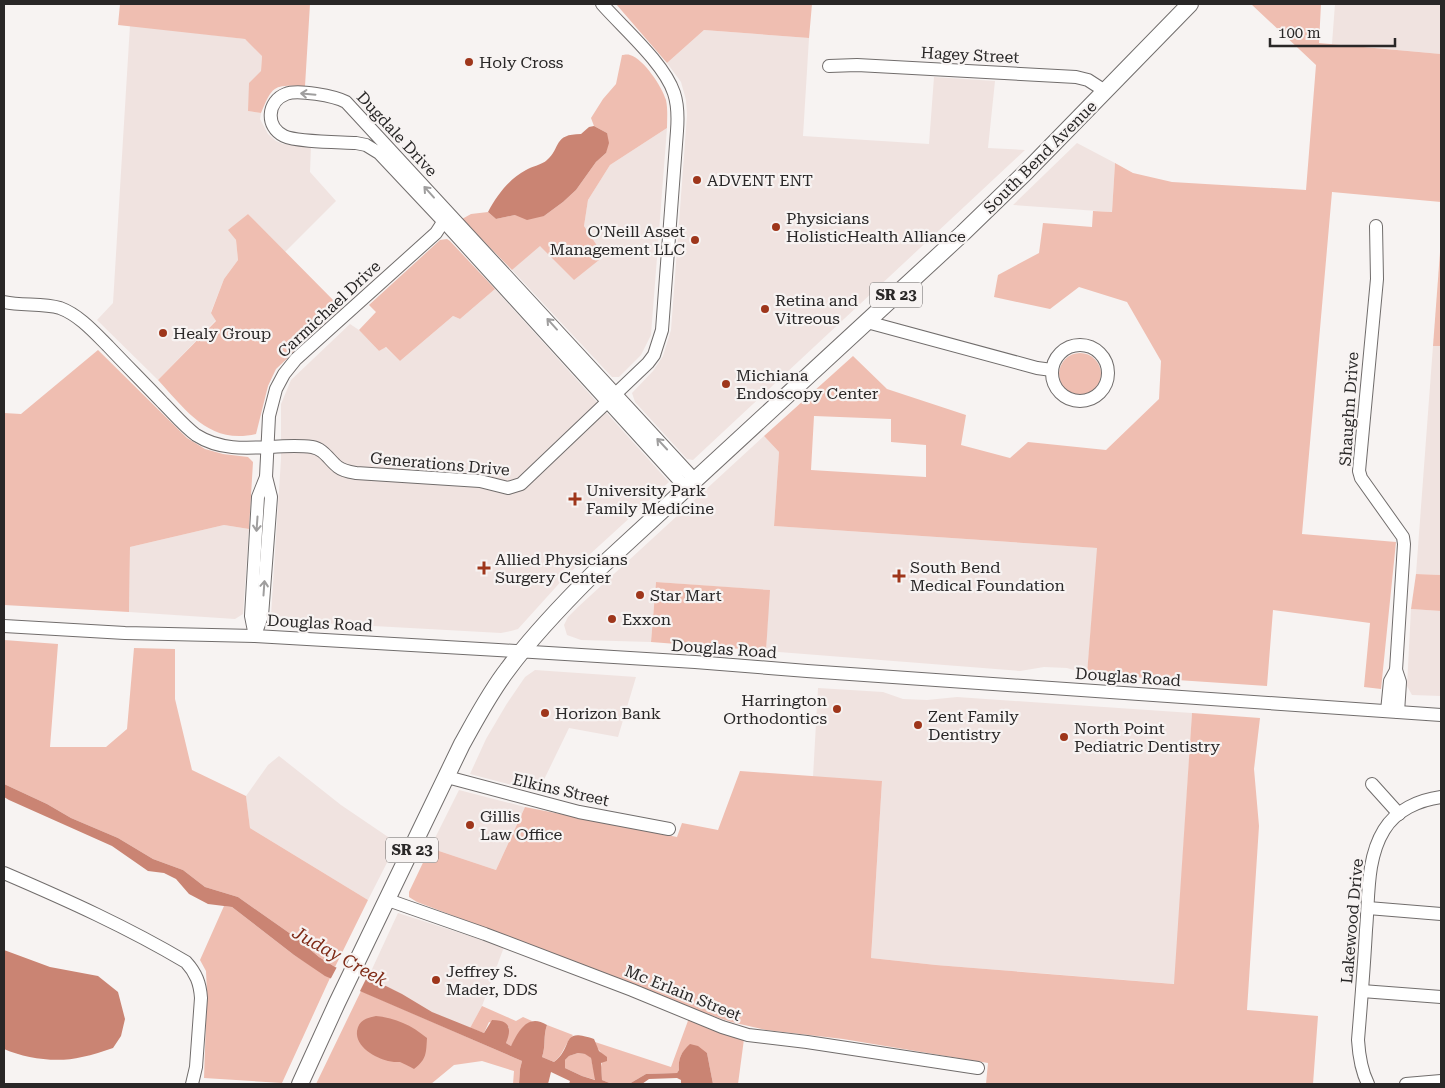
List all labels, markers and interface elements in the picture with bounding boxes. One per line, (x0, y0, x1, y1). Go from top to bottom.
scale bar (1270, 15, 1395, 47)
text: 100 m (1278, 24, 1321, 42)
street label: Hagey Street (920, 43, 1020, 67)
place label: Holy Cross (479, 53, 564, 72)
marker: Holy Cross (463, 56, 475, 68)
street label: Dugdale Drive (353, 87, 441, 181)
one-way arrow (300, 89, 316, 99)
street label: South Bend Avenue (980, 96, 1101, 217)
place label: ADVENT ENT (707, 171, 813, 190)
marker: ADVENT ENT (691, 174, 703, 186)
one-way arrow (423, 186, 435, 199)
place label: Physicians HolisticHealth Alliance (786, 209, 966, 246)
marker: Physicians HolisticHealth Alliance (770, 221, 782, 233)
place label: O'Neill Asset Management LLC (550, 222, 685, 259)
marker: O'Neill Asset Management LLC (689, 234, 701, 246)
street label: Carmichael Drive (274, 256, 384, 362)
road number: SR 23 (870, 282, 922, 308)
place label: Retina and Vitreous (775, 291, 858, 328)
marker: Retina and Vitreous (759, 303, 771, 315)
one-way arrow (546, 318, 558, 331)
place label: Healy Group (173, 324, 271, 343)
marker: Healy Group (157, 327, 169, 339)
street label: Shaughn Drive (1336, 351, 1362, 467)
place label: Michiana Endoscopy Center (736, 366, 879, 403)
marker: Michiana Endoscopy Center (720, 378, 732, 390)
one-way arrow (656, 438, 668, 450)
street label: Generations Drive (369, 448, 511, 480)
place label: University Park Family Medicine (586, 481, 714, 518)
marker: University Park Family Medicine (568, 492, 582, 506)
one-way arrow (252, 516, 261, 532)
place label: Allied Physicians Surgery Center (495, 550, 628, 587)
place label: South Bend Medical Foundation (910, 558, 1065, 595)
marker: Allied Physicians Surgery Center (477, 561, 491, 575)
marker: South Bend Medical Foundation (892, 569, 906, 583)
one-way arrow (259, 581, 268, 597)
place label: Star Mart (650, 586, 722, 605)
marker: Star Mart (634, 589, 646, 601)
place label: Exxon (622, 610, 671, 629)
street label: Douglas Road (267, 611, 373, 635)
marker: Exxon (606, 613, 618, 625)
street label: Douglas Road (671, 636, 777, 662)
street label: Douglas Road (1075, 664, 1181, 690)
place label: Harrington Orthodontics (723, 691, 827, 728)
marker: Harrington Orthodontics (831, 703, 843, 715)
place label: Horizon Bank (555, 704, 661, 723)
marker: Horizon Bank (539, 707, 551, 719)
place label: Zent Family Dentistry (928, 707, 1019, 744)
marker: Zent Family Dentistry (912, 719, 924, 731)
place label: North Point Pediatric Dentistry (1074, 719, 1220, 756)
marker: North Point Pediatric Dentistry (1058, 731, 1070, 743)
street label: Elkins Street (511, 770, 611, 810)
place label: Gillis Law Office (480, 807, 562, 844)
marker: Gillis Law Office (464, 819, 476, 831)
road number: SR 23 (386, 838, 438, 862)
street label: Lakewood Drive (1337, 857, 1367, 984)
water label: Juday Creek (288, 921, 391, 991)
street label: Mc Erlain Street (622, 961, 744, 1025)
place label: Jeffrey S. Mader, DDS (446, 962, 538, 999)
marker: Jeffrey S. Mader, DDS (430, 974, 442, 986)

